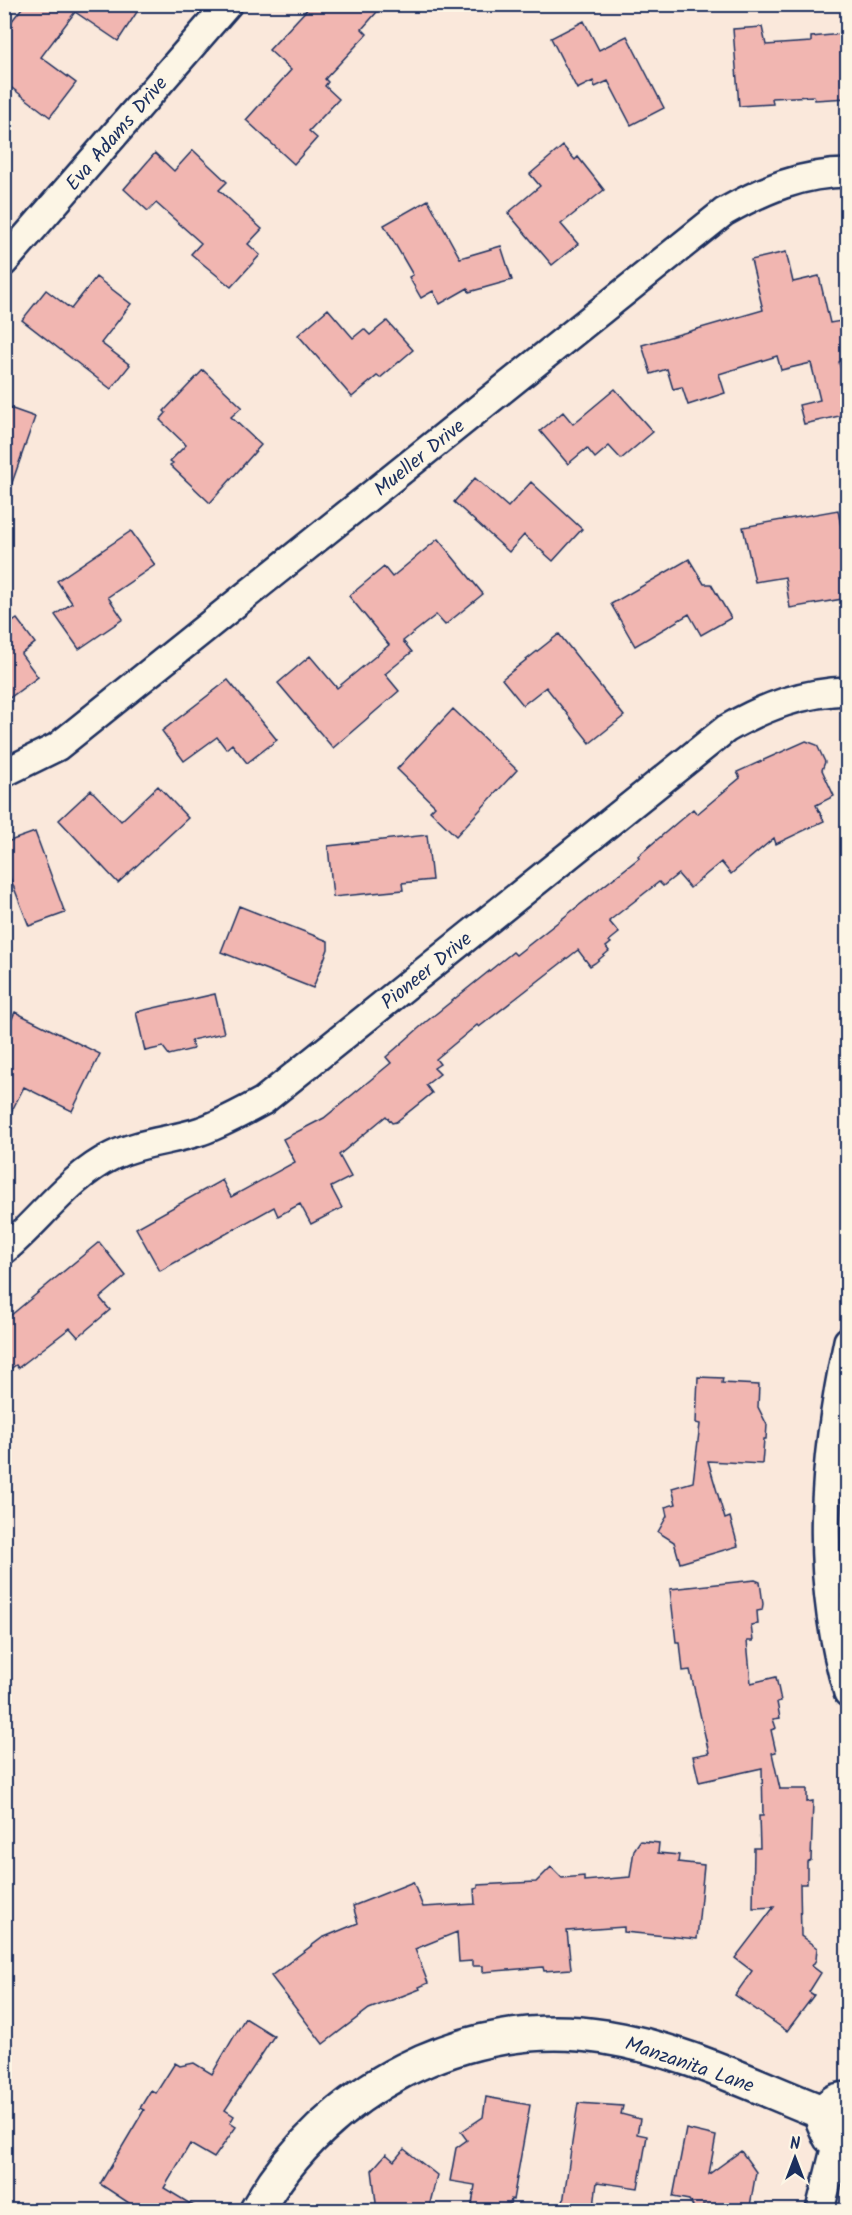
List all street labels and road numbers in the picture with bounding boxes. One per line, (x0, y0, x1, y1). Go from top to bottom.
street label: Eva Adams Drive (58, 70, 177, 199)
street label: Mueller Drive (368, 412, 473, 505)
street label: Pioneer Drive (375, 925, 480, 1019)
street label: Manzanita Lane (621, 2029, 758, 2103)

